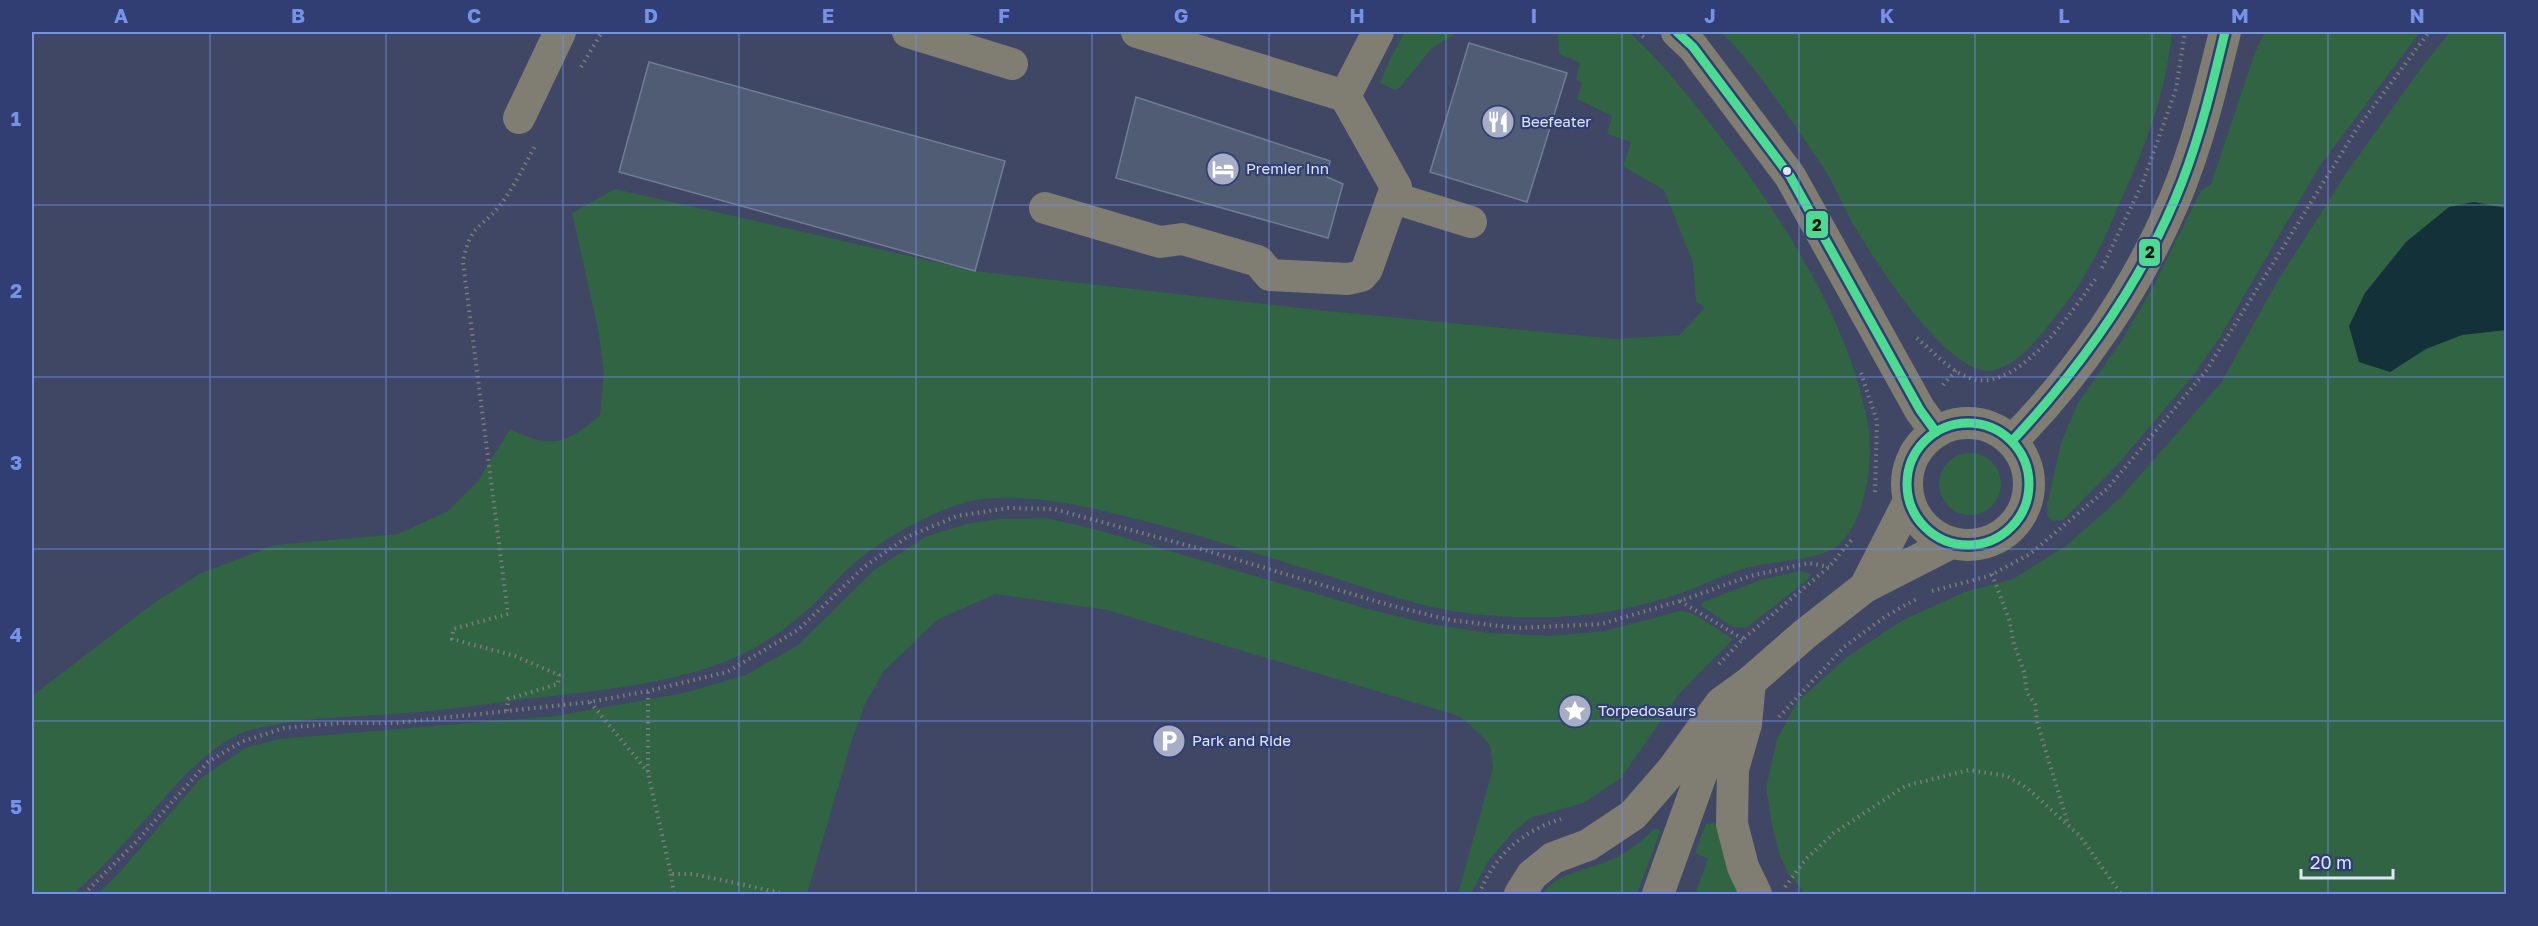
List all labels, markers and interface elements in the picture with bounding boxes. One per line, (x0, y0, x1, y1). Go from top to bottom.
text: A (114, 3, 128, 27)
text: B (291, 3, 305, 27)
text: C (467, 3, 481, 27)
text: D (644, 3, 658, 27)
text: E (822, 3, 834, 27)
text: F (998, 3, 1010, 27)
text: G (1174, 3, 1188, 27)
text: H (1349, 3, 1365, 27)
text: I (1531, 3, 1537, 27)
text: J (1704, 3, 1716, 27)
text: K (1880, 3, 1895, 27)
text: L (2058, 3, 2070, 27)
text: M (2231, 3, 2249, 27)
text: N (2409, 3, 2425, 27)
restaurant icon: Beefeater (1480, 104, 1516, 140)
text: 1 (11, 106, 21, 130)
place label: Beefeater (1521, 112, 1591, 130)
hotel icon: Premier Inn (1205, 151, 1241, 187)
place label: Premier Inn (1246, 159, 1329, 177)
unlabelled marker (1781, 165, 1793, 177)
line badge: 2 (1805, 210, 1829, 239)
text: 2 (1812, 215, 1822, 235)
line badge: 2 (2138, 238, 2161, 267)
text: 2 (2145, 242, 2155, 262)
text: 2 (10, 278, 22, 302)
text: 3 (10, 450, 22, 474)
text: 4 (10, 622, 22, 646)
place icon: Torpedosaurs (1557, 693, 1593, 729)
place label: Torpedosaurs (1598, 701, 1696, 719)
parking icon: Park and Ride (1151, 723, 1187, 759)
place label: Park and Ride (1192, 731, 1291, 749)
text: 5 (10, 794, 22, 818)
scale bar (2301, 842, 2392, 880)
text: 20 m (2310, 851, 2352, 873)

